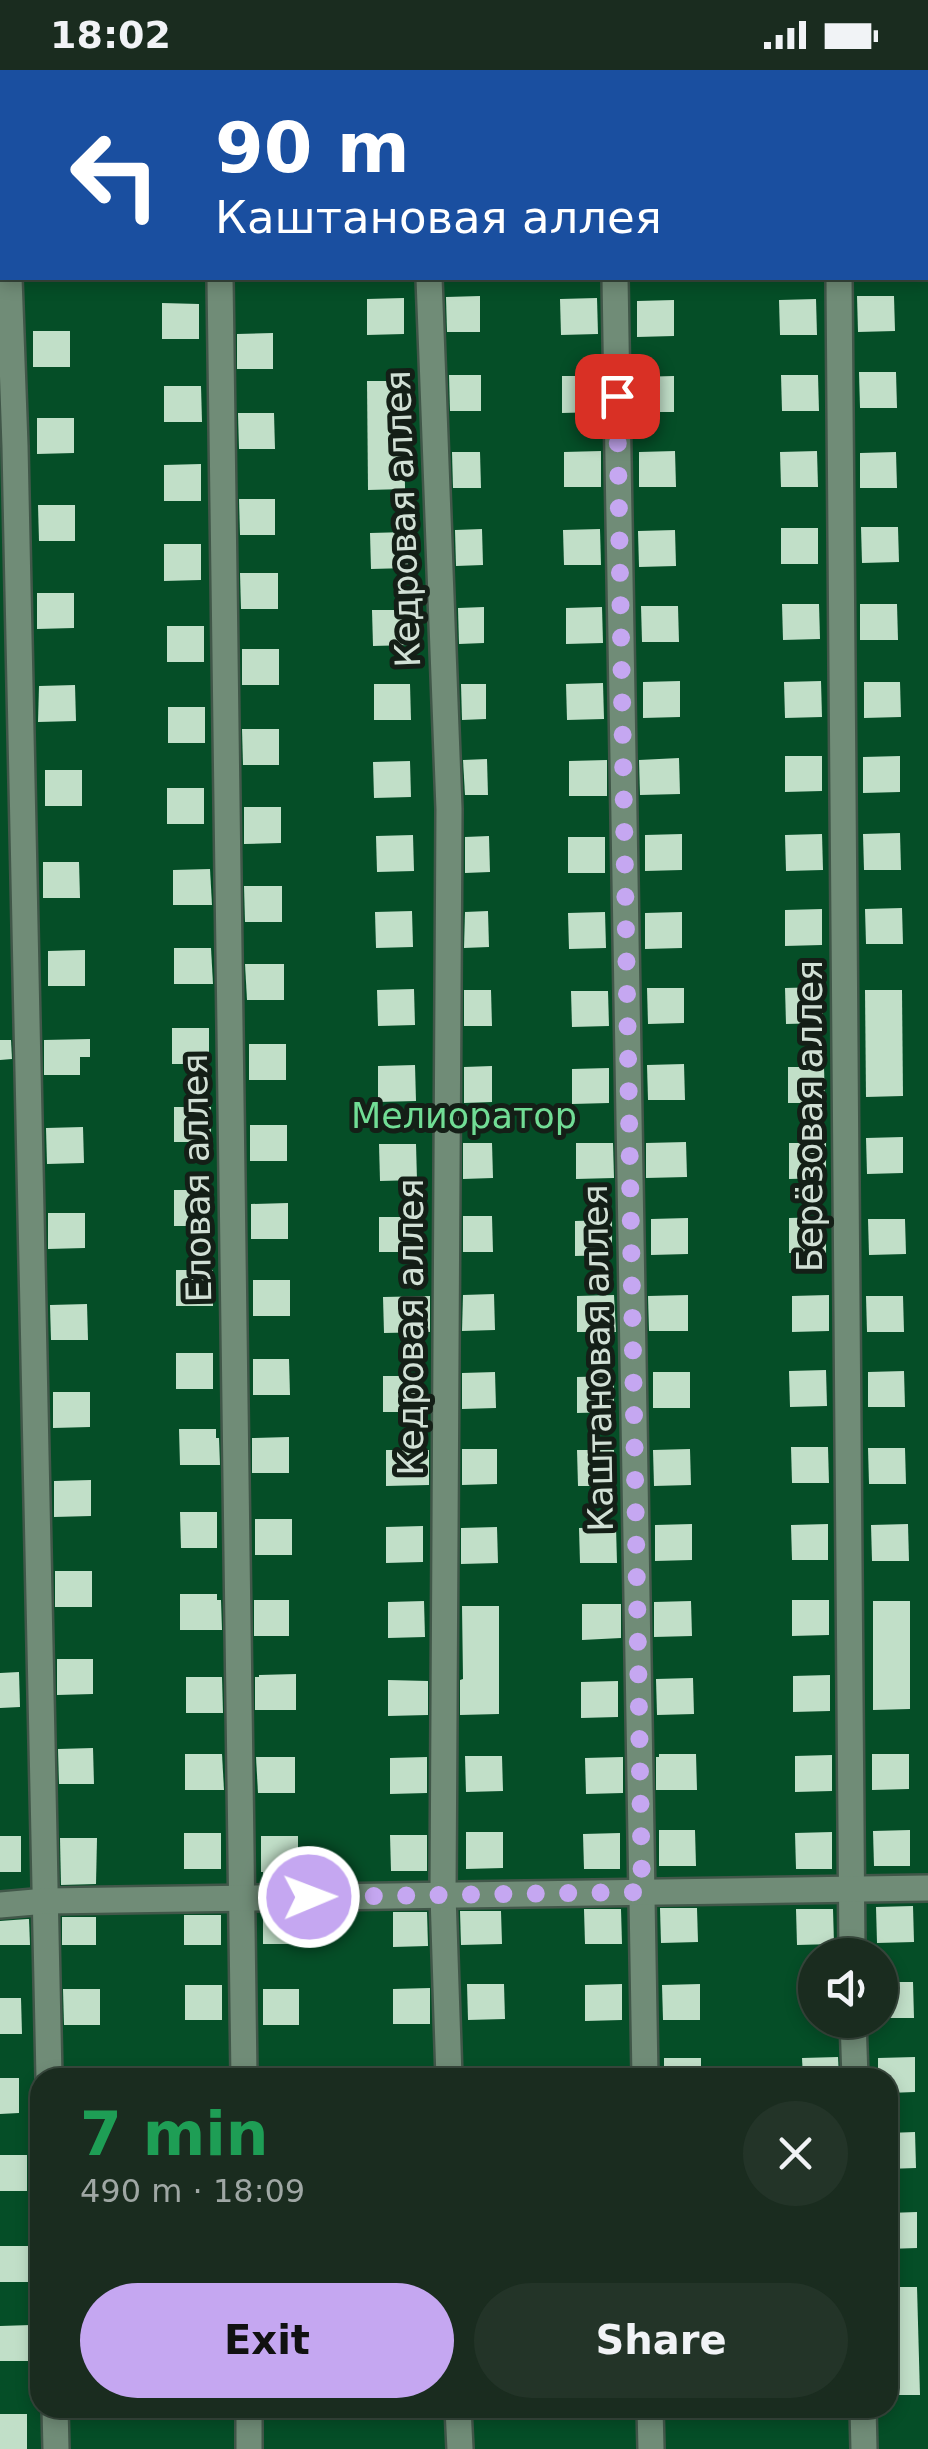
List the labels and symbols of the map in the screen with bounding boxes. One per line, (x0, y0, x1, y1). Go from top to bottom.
pin (575, 354, 660, 439)
street label: Кедровая аллея (378, 370, 428, 668)
street label: Берёзовая аллея (790, 960, 830, 1272)
street label: Еловая аллея (175, 1053, 219, 1303)
park label: Мелиоратор (351, 1096, 577, 1136)
street label: Кедровая аллея (391, 1178, 431, 1476)
street label: Каштановая аллея (575, 1184, 621, 1532)
position arrow (257, 1845, 361, 1949)

